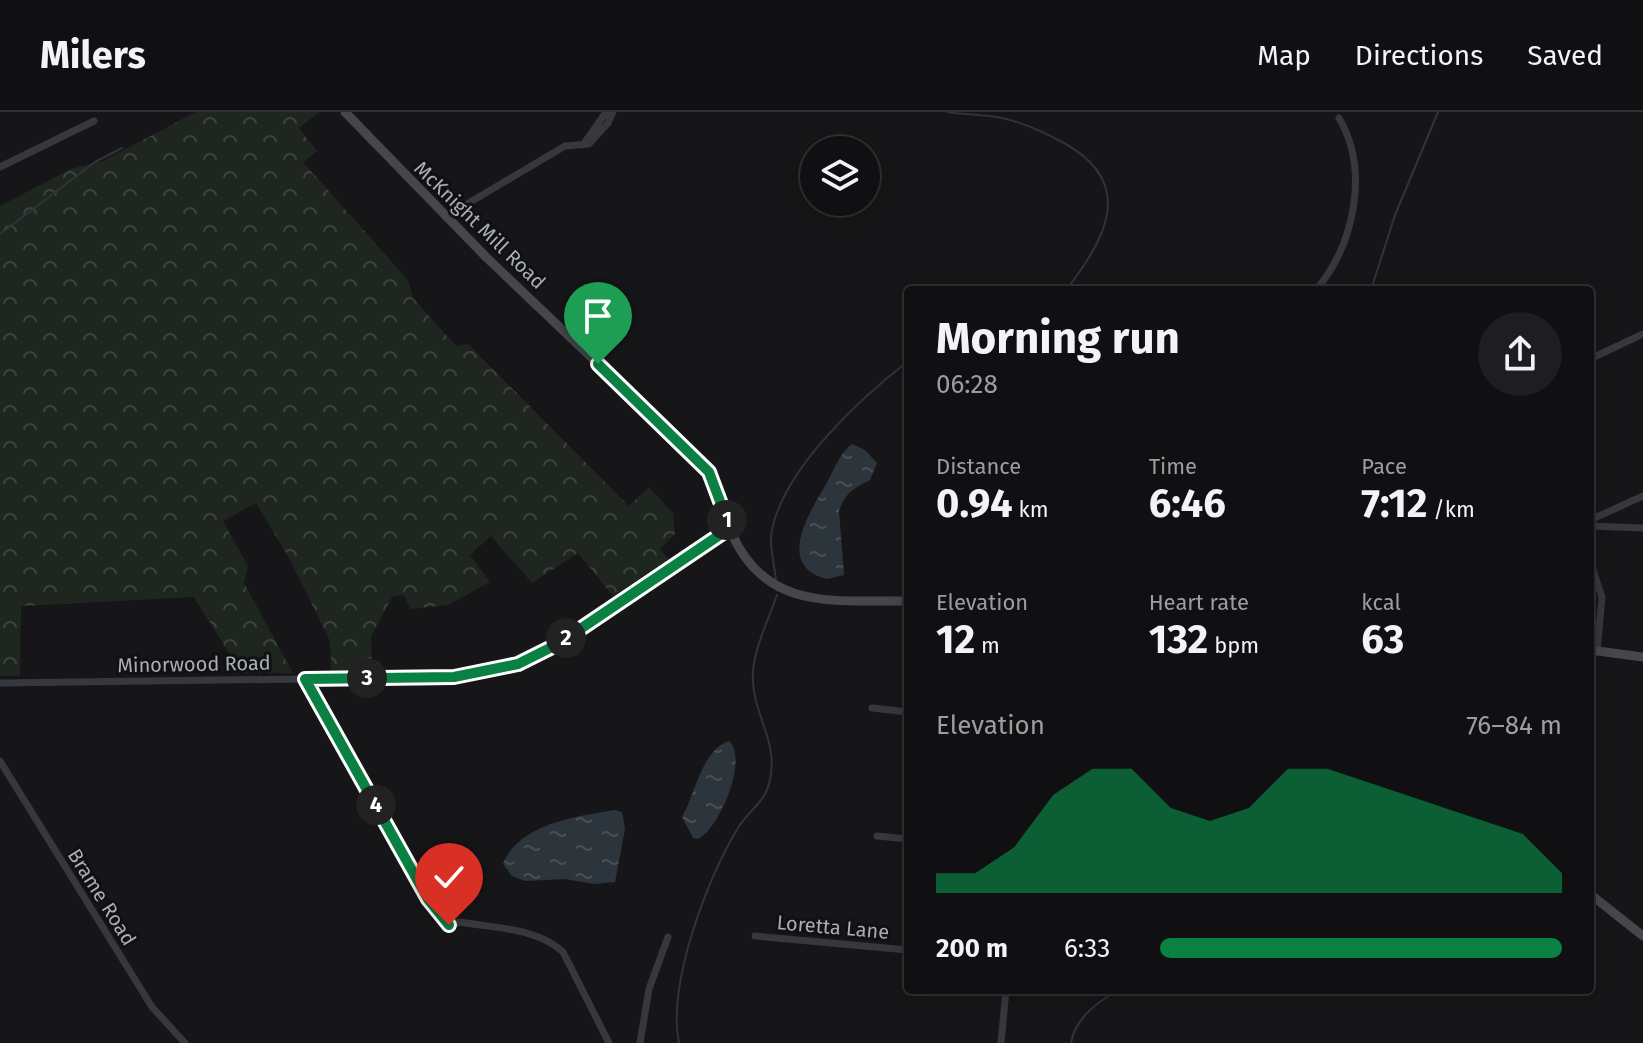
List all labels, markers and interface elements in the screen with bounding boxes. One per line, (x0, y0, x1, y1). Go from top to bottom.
text: Milers (40, 32, 146, 78)
text: Map (1257, 39, 1311, 72)
text: Directions (1355, 39, 1483, 72)
text: Saved (1527, 39, 1603, 72)
map controls (800, 136, 880, 216)
button: layers (800, 136, 880, 216)
street label: McKnight Mill Road (409, 156, 551, 294)
pin (564, 282, 632, 364)
icon: arrive (576, 294, 620, 338)
text: Morning run (936, 312, 1180, 365)
button: share (1478, 312, 1562, 396)
text: 06:28 (936, 369, 998, 400)
text: Distance (936, 453, 1021, 480)
text: Time (1149, 453, 1197, 480)
text: Pace (1361, 453, 1407, 480)
text: 0.94 (936, 480, 1013, 528)
text: 6:46 (1149, 480, 1226, 528)
text: 7:12 (1361, 480, 1428, 528)
text: km (1013, 496, 1049, 523)
text: /km (1428, 496, 1475, 523)
pin: 1 (707, 500, 747, 540)
text: 1 (722, 506, 732, 533)
text: Elevation (936, 589, 1028, 616)
text: Heart rate (1149, 589, 1249, 616)
text: kcal (1361, 589, 1401, 616)
text: 12 (936, 616, 975, 664)
text: 132 (1149, 616, 1208, 664)
text: 63 (1361, 616, 1404, 664)
pin: 2 (546, 618, 586, 658)
text: 2 (560, 624, 572, 651)
text: m (975, 632, 1000, 659)
text: bpm (1208, 632, 1259, 659)
street label: Minorwood Road (117, 651, 271, 677)
pin: 3 (347, 658, 387, 698)
text: 3 (361, 664, 373, 691)
text: Elevation (936, 710, 1045, 741)
text: 76–84 m (1466, 710, 1562, 741)
pin: 4 (356, 785, 396, 825)
text: 4 (370, 791, 382, 818)
pin (415, 843, 483, 925)
street label: Brame Road (63, 844, 141, 950)
icon: check (427, 855, 471, 899)
street label: Loretta Lane (776, 910, 890, 944)
text: 200 m (936, 933, 1008, 964)
text: 6:33 (1064, 933, 1110, 964)

